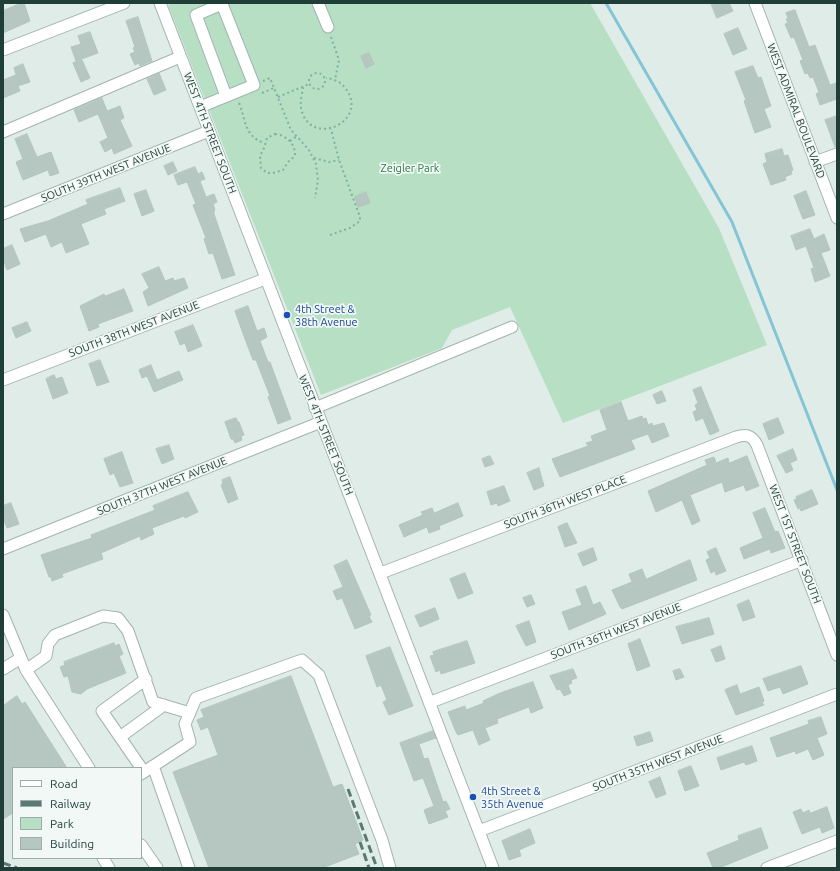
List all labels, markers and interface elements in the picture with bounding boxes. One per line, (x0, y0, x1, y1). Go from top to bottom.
street label: WEST ADMIRAL BOULEVARD (764, 42, 828, 180)
street label: WEST 4TH STREET SOUTH (181, 71, 239, 195)
street label: SOUTH 39TH WEST AVENUE (39, 141, 173, 205)
park label: Zeigler Park (381, 161, 439, 175)
street label: SOUTH 38TH WEST AVENUE (67, 298, 201, 360)
place label: 4th Street & 38th Avenue (295, 302, 358, 328)
marker: 4th Street & 38th Avenue (282, 310, 292, 320)
street label: WEST 4TH STREET SOUTH (296, 373, 356, 497)
street label: SOUTH 37TH WEST AVENUE (95, 454, 229, 518)
street label: SOUTH 36TH WEST PLACE (502, 473, 628, 531)
street label: WEST 1ST STREET SOUTH (766, 483, 824, 605)
street label: SOUTH 36TH WEST AVENUE (549, 600, 683, 662)
street label: SOUTH 35TH WEST AVENUE (591, 732, 725, 794)
legend (12, 767, 142, 859)
text: Road (50, 777, 78, 790)
place label: 4th Street & 35th Avenue (481, 784, 544, 810)
marker: 4th Street & 35th Avenue (468, 792, 478, 802)
text: Railway (50, 797, 91, 810)
text: Park (50, 817, 74, 830)
text: Building (50, 837, 94, 850)

